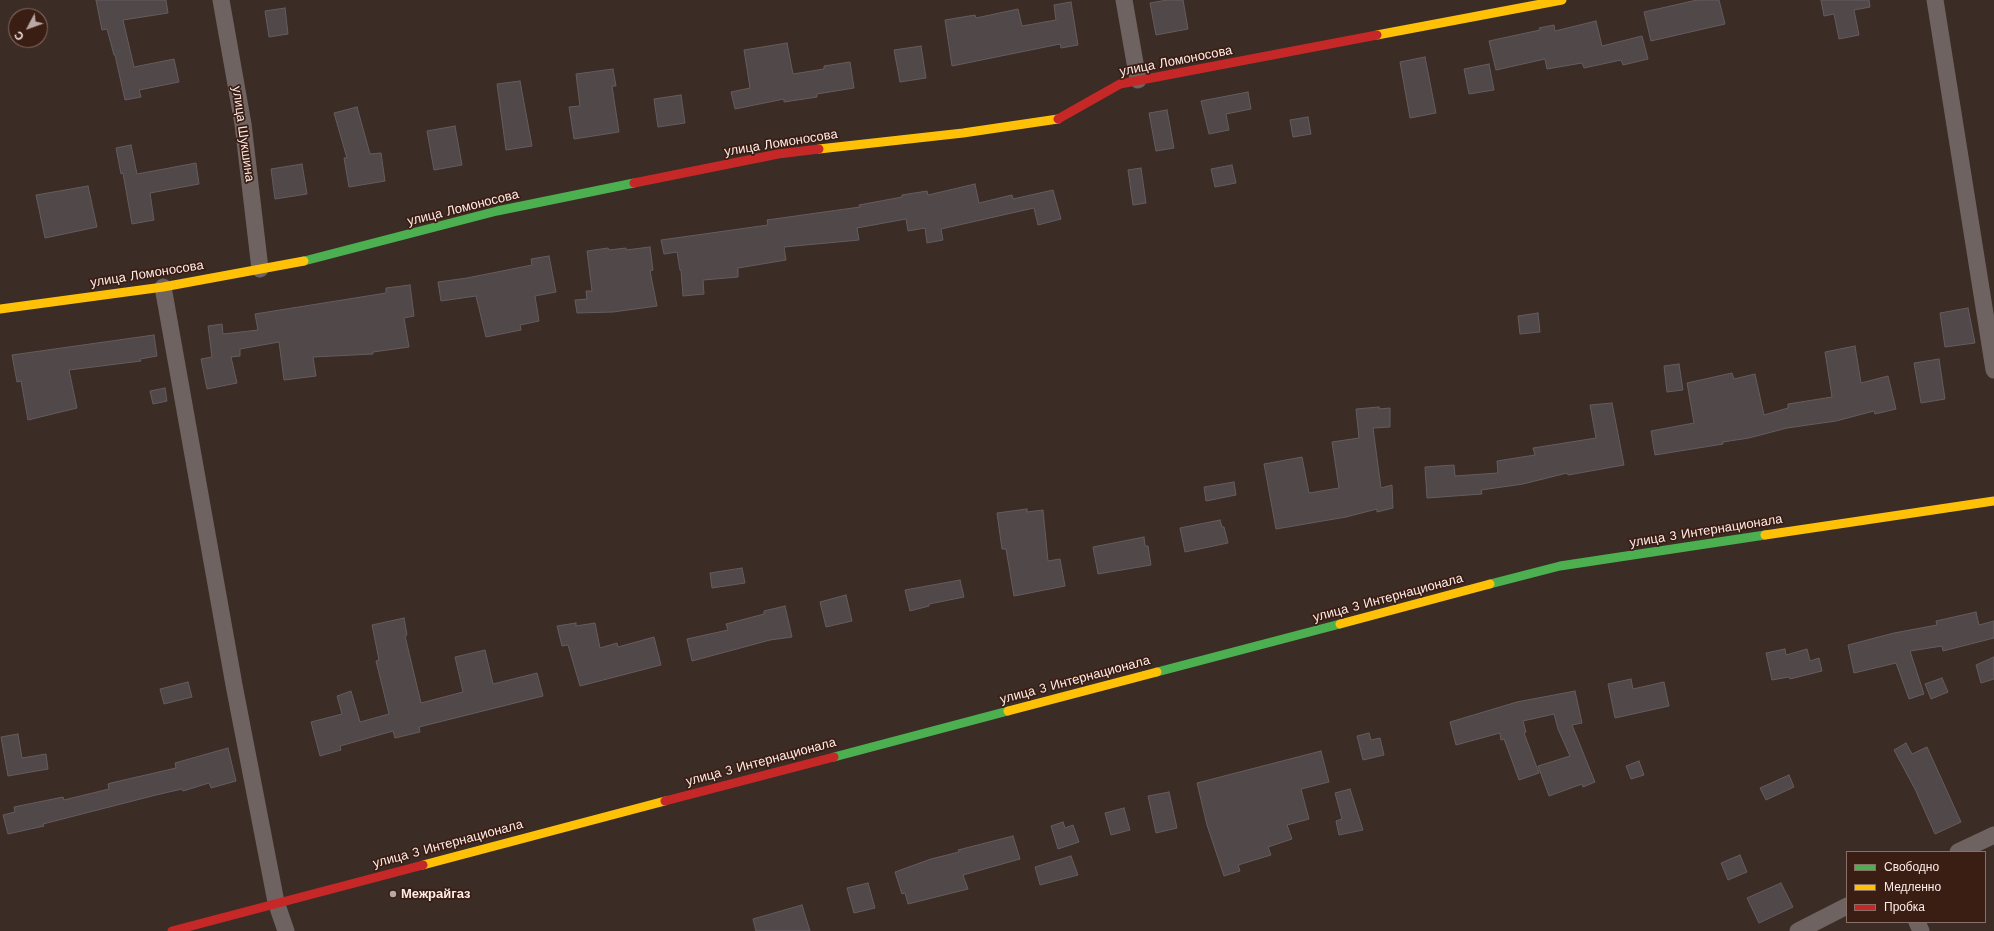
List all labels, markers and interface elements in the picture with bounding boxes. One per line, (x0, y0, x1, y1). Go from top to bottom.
north arrow (8, 8, 48, 48)
text: С (12, 28, 27, 43)
street label: улица Ломоносова (1118, 42, 1234, 80)
street label: улица Шукшина (229, 85, 257, 183)
street label: улица Ломоносова (723, 126, 839, 160)
street label: улица Ломоносова (406, 187, 520, 229)
street label: улица Ломоносова (89, 257, 205, 291)
street label: улица 3 Интернационала (1628, 511, 1784, 551)
street label: улица 3 Интернационала (1311, 570, 1465, 626)
street label: улица 3 Интернационала (998, 652, 1152, 708)
street label: улица 3 Интернационала (684, 734, 838, 790)
street label: улица 3 Интернационала (371, 816, 525, 872)
legend (1846, 851, 1986, 923)
text: Свободно (1884, 860, 1939, 874)
text: Медленно (1884, 880, 1941, 894)
place label: Межрайгаз (401, 886, 471, 902)
marker: Межрайгаз (388, 889, 398, 899)
text: Пробка (1884, 900, 1925, 914)

